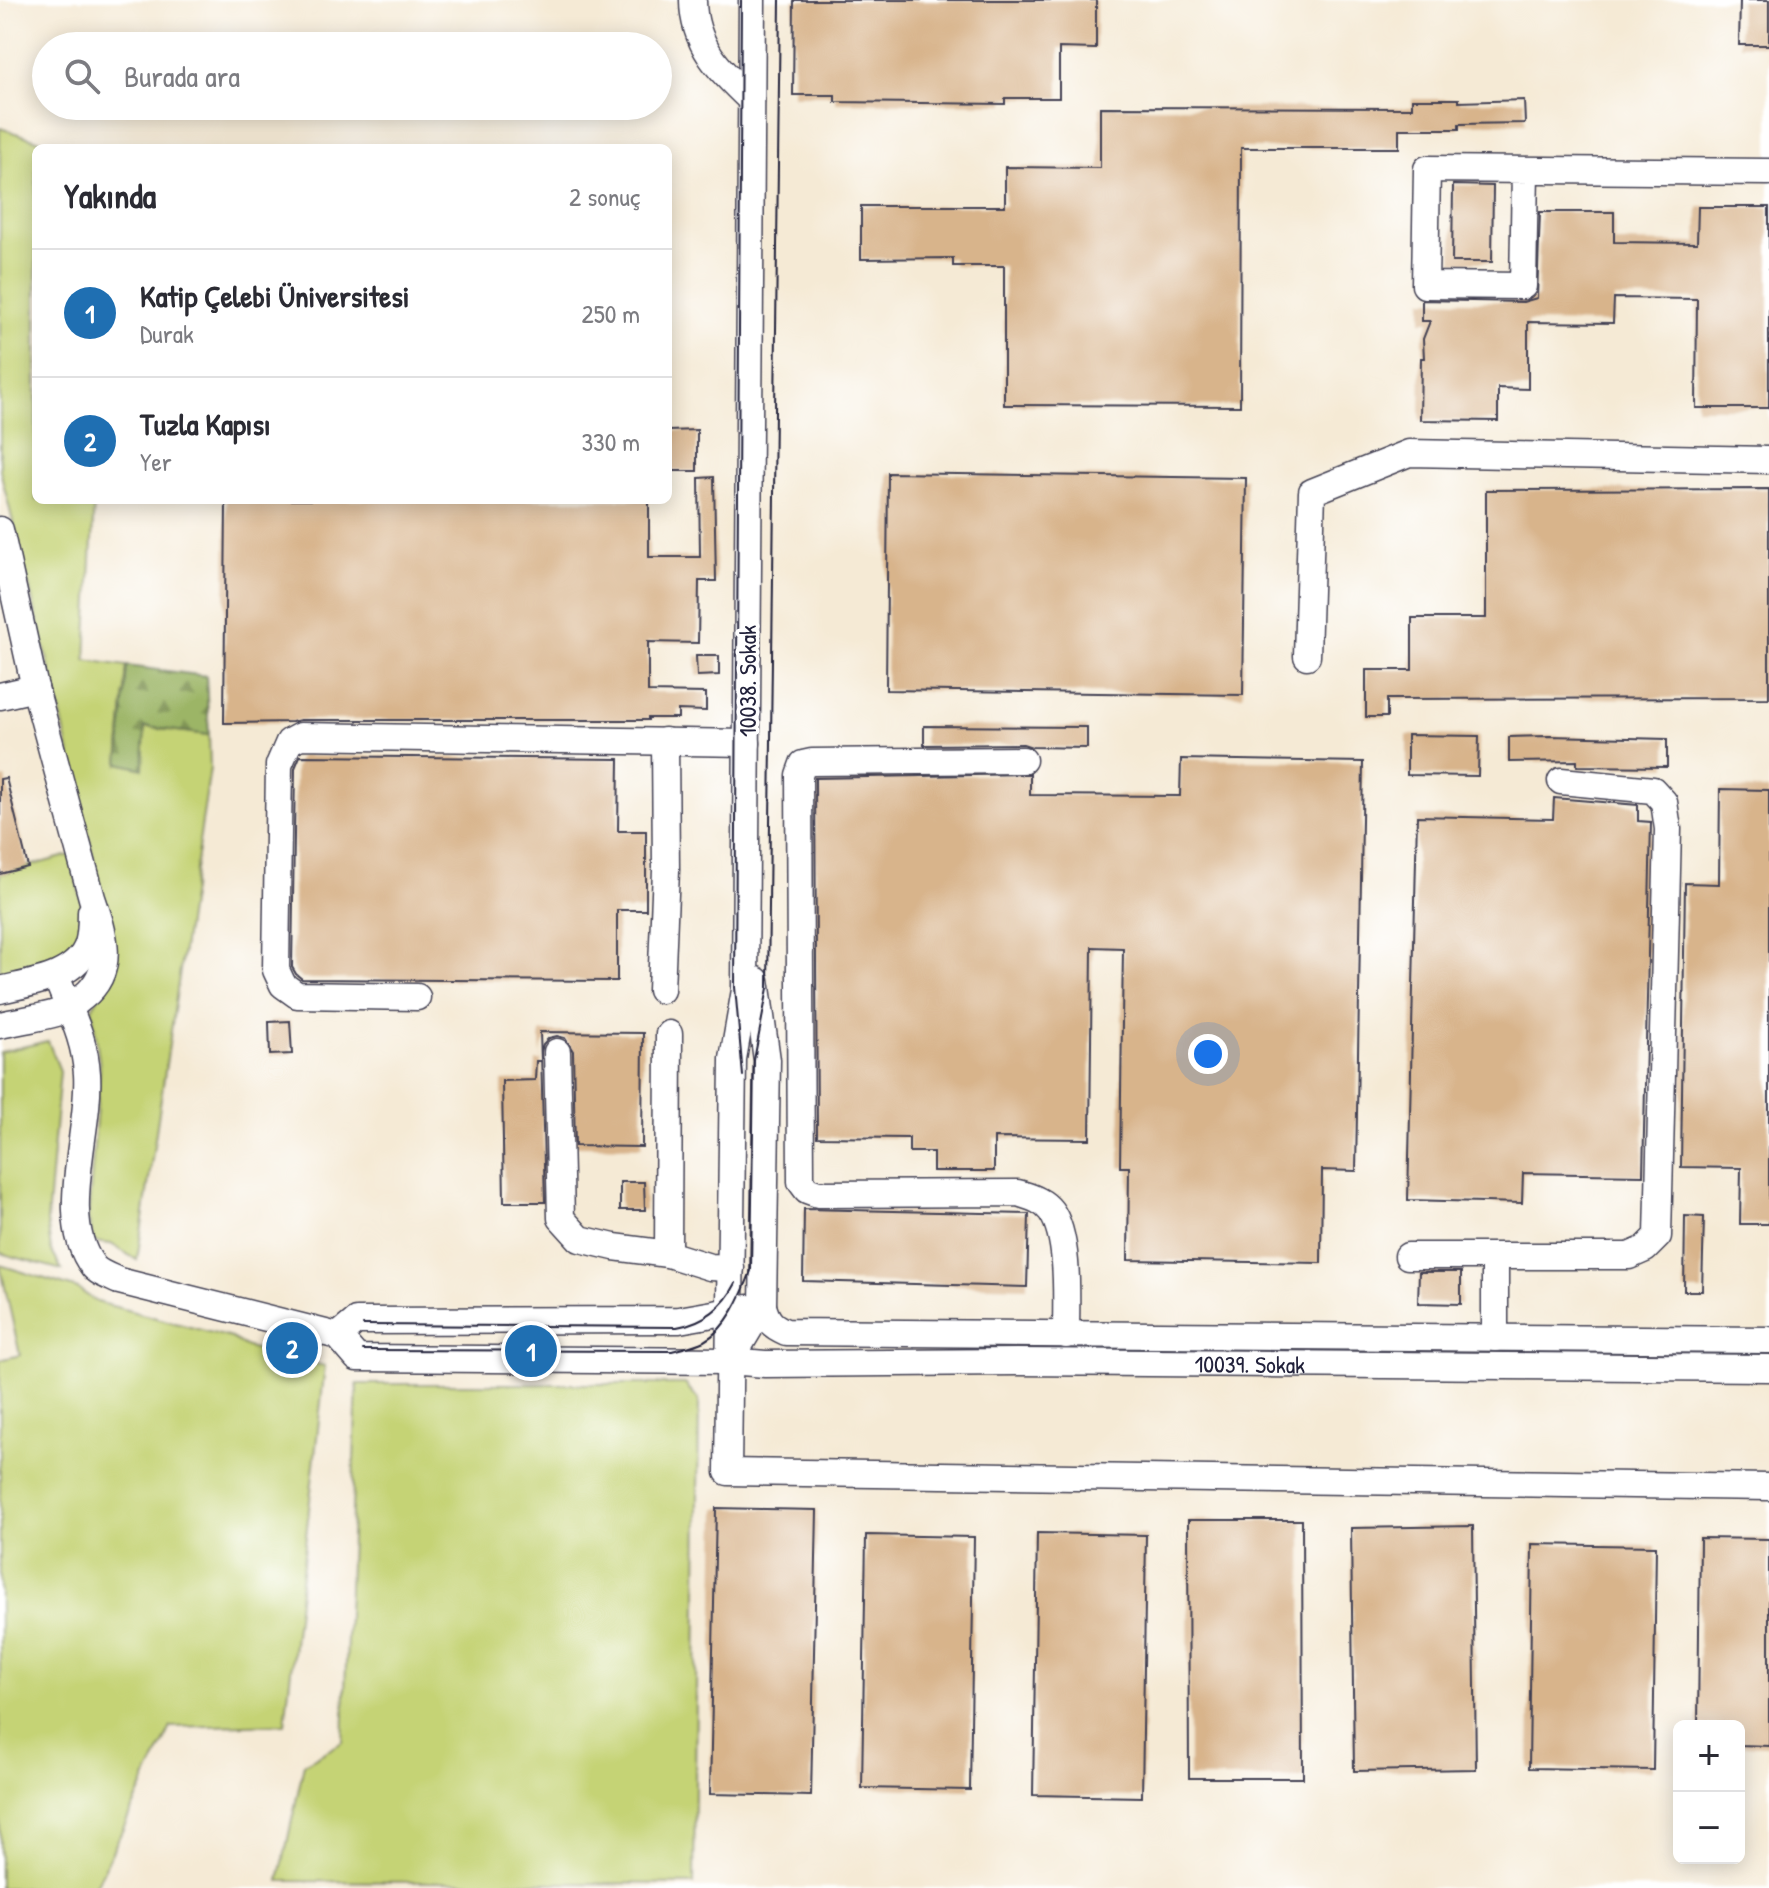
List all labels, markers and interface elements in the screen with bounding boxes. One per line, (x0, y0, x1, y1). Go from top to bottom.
search box (32, 32, 672, 120)
icon: search (60, 54, 104, 98)
text: Burada ara (124, 56, 240, 96)
text: Yakında (64, 173, 156, 219)
text: 2 sonuç (569, 179, 640, 214)
text: Katip Çelebi Üniversitesi (140, 276, 410, 316)
text: 1 (85, 296, 95, 331)
text: 250 m (582, 296, 640, 331)
text: Durak (140, 316, 194, 351)
text: Tuzla Kapısı (140, 404, 271, 444)
text: 2 (84, 424, 96, 459)
text: 330 m (581, 424, 640, 459)
text: Yer (140, 444, 172, 479)
street label: 10038. Sokak (731, 625, 763, 737)
your location (1188, 1034, 1228, 1074)
pin: 2 (266, 1318, 318, 1378)
pin: 1 (505, 1321, 557, 1381)
street label: 10039. Sokak (1194, 1347, 1305, 1380)
map controls (1673, 1720, 1745, 1864)
button: + (1673, 1720, 1745, 1792)
button: − (1673, 1792, 1745, 1864)

